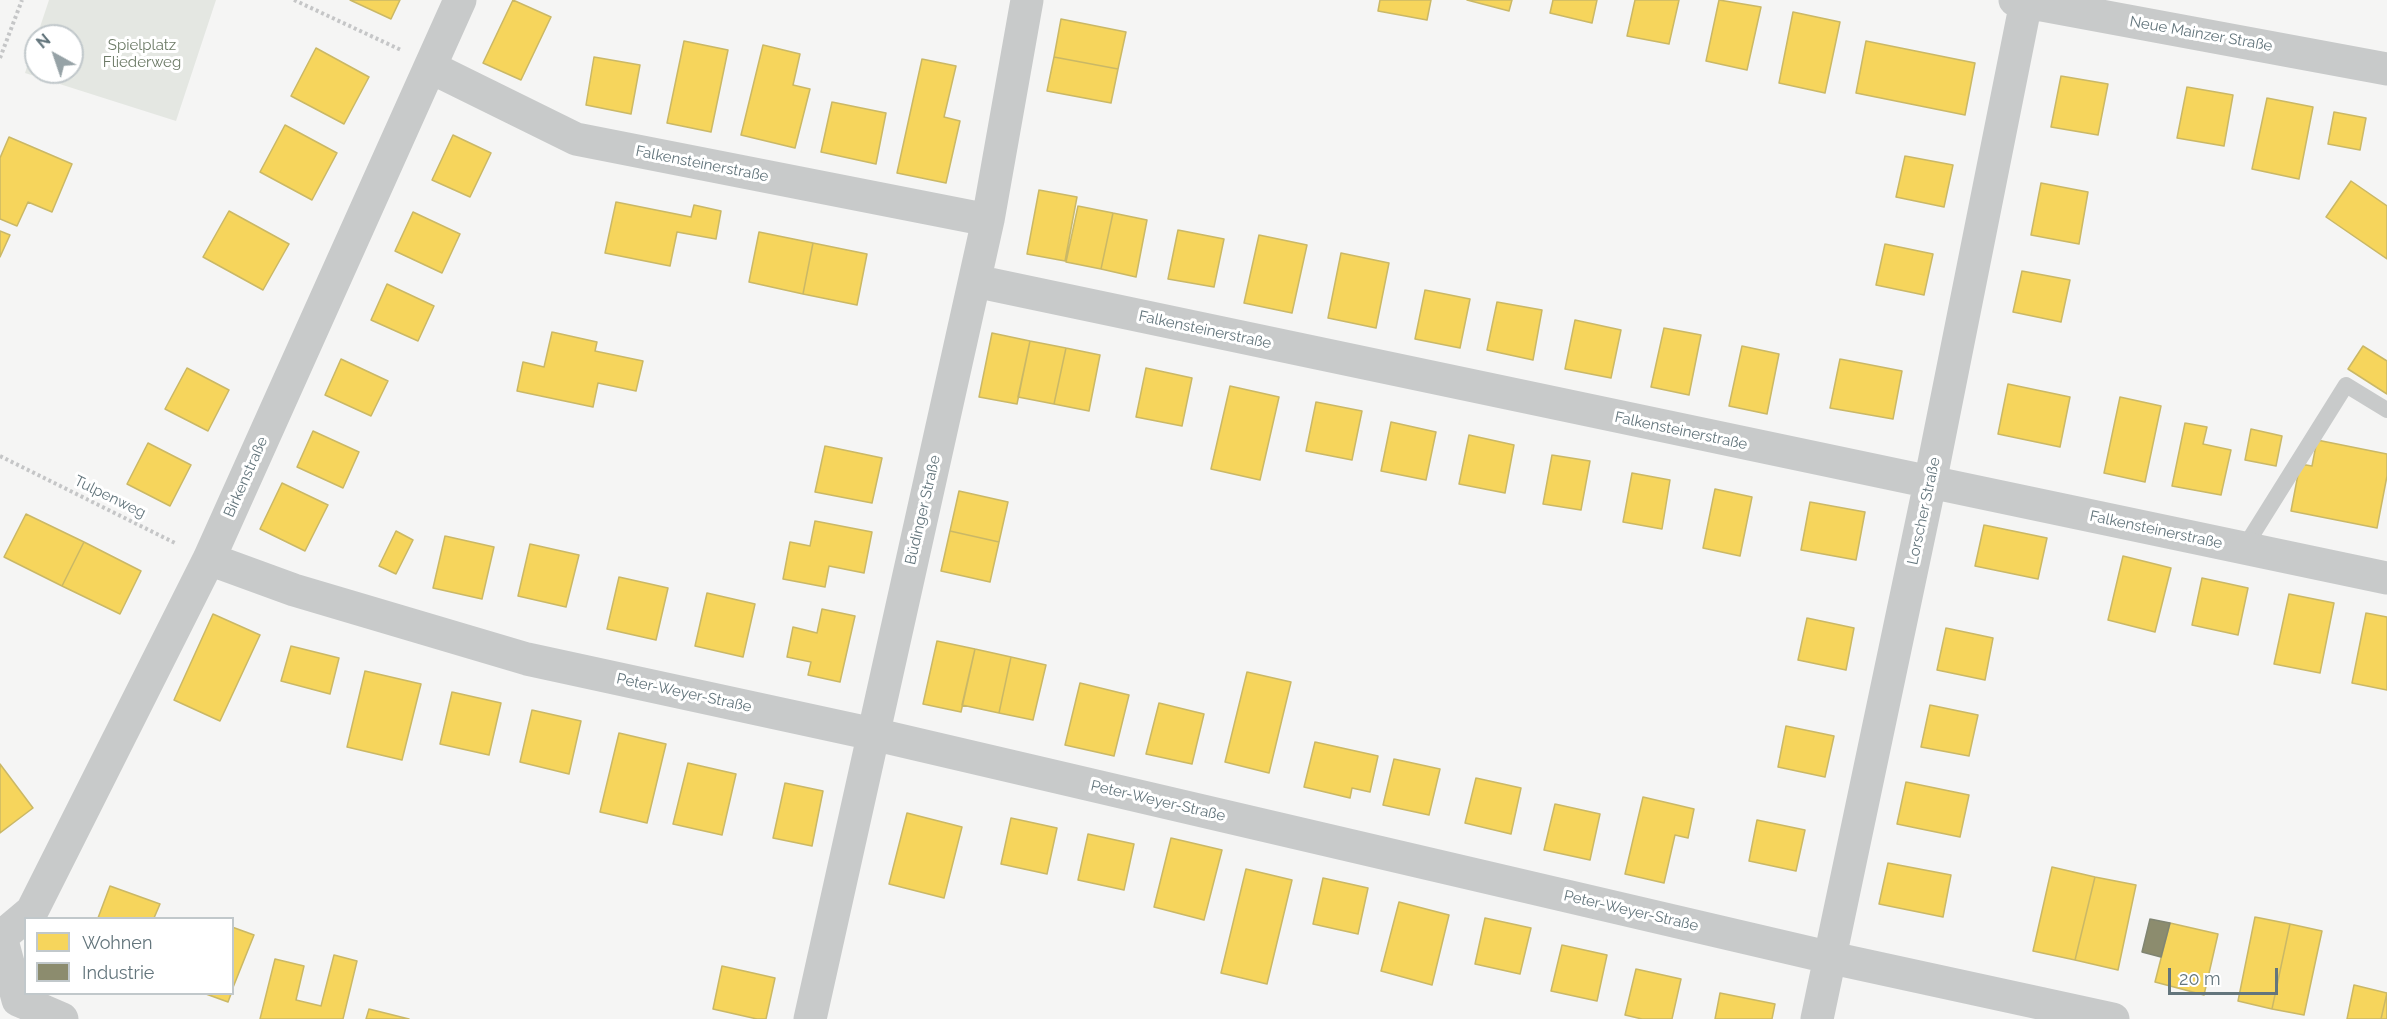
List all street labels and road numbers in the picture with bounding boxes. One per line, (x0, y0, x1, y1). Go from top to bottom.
street label: Neue Mainzer Straße (2128, 13, 2274, 55)
street label: Falkensteinerstraße (634, 142, 770, 186)
street label: Falkensteinerstraße (1137, 307, 1273, 353)
street label: Falkensteinerstraße (1613, 408, 1749, 454)
street label: Birkenstraße (220, 434, 272, 520)
street label: Büdinger Straße (902, 453, 944, 567)
street label: Lorscher Straße (1904, 456, 1944, 566)
street label: Tulpenweg (71, 472, 149, 522)
street label: Falkensteinerstraße (2088, 507, 2224, 553)
street label: Peter-Weyer-Straße (615, 670, 753, 716)
street label: Peter-Weyer-Straße (1089, 777, 1227, 825)
street label: Peter-Weyer-Straße (1562, 887, 1700, 935)

